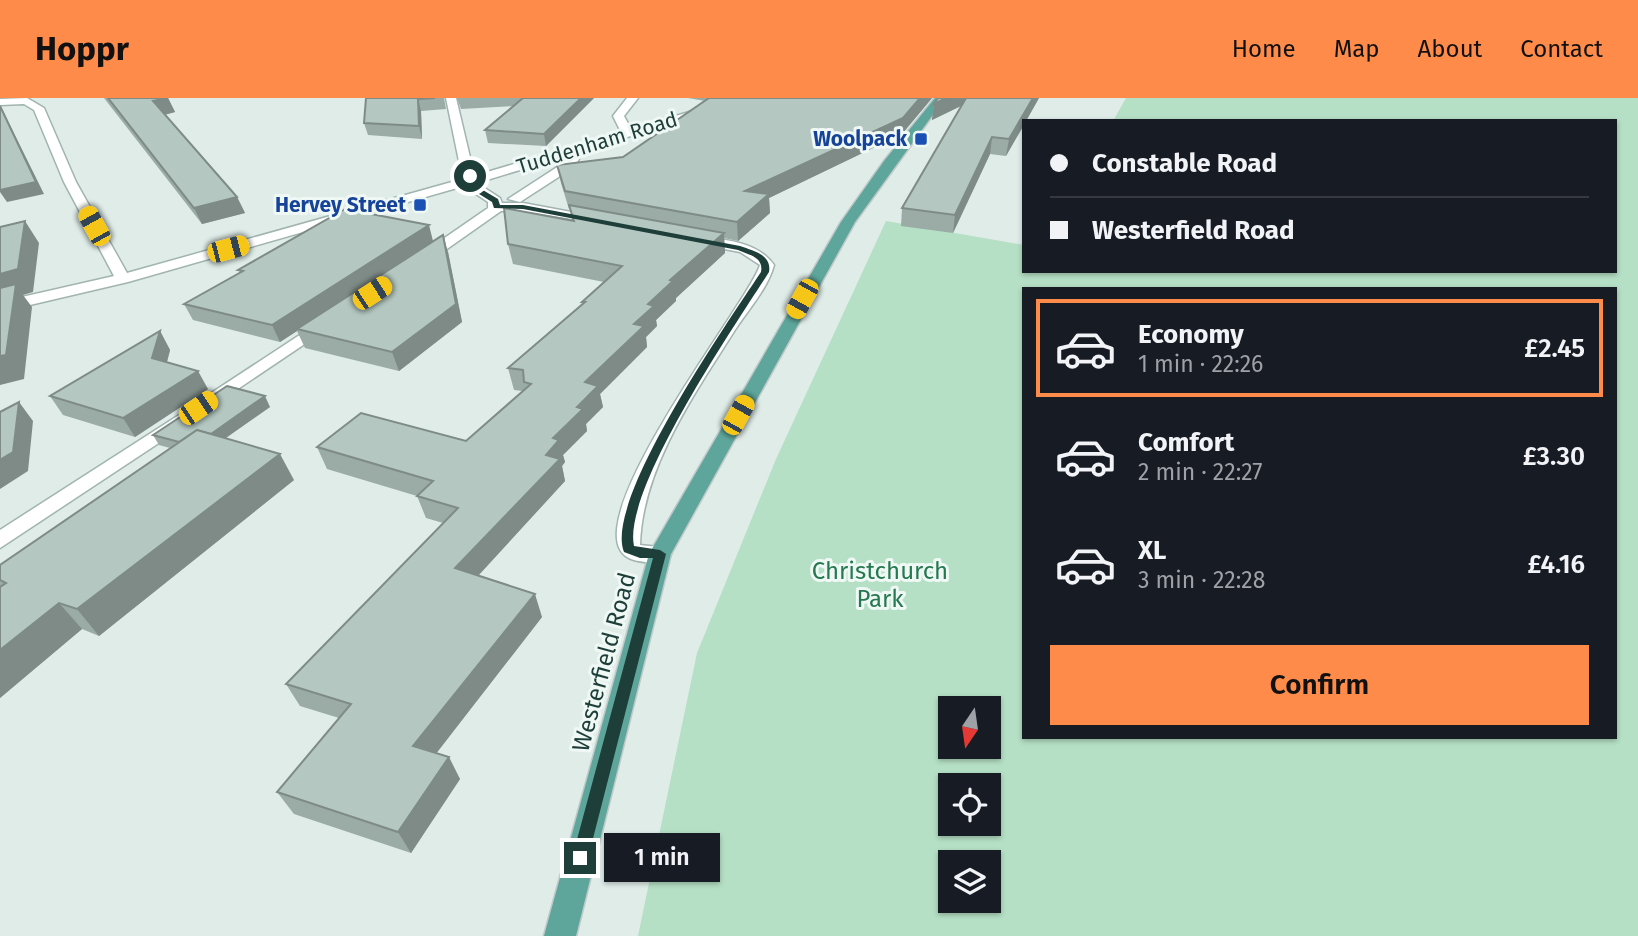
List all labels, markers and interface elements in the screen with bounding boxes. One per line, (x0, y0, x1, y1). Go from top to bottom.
text: Hoppr (35, 29, 129, 69)
text: Home (1232, 35, 1296, 63)
text: Map (1334, 35, 1380, 63)
text: About (1418, 35, 1482, 63)
text: Contact (1520, 35, 1603, 63)
street label: Tuddenham Road (513, 106, 681, 180)
place label: Woolpack (813, 126, 907, 152)
marker: Woolpack (913, 131, 929, 147)
text: Constable Road (1092, 148, 1277, 179)
route start (454, 160, 486, 192)
place label: Hervey Street (275, 192, 407, 218)
marker: Hervey Street (412, 197, 428, 213)
car (75, 203, 114, 249)
text: Westerfield Road (1092, 215, 1295, 246)
car (205, 233, 252, 265)
car (349, 273, 396, 313)
car (783, 276, 822, 322)
icon: car (1054, 317, 1117, 380)
text: Economy (1138, 319, 1244, 350)
text: £2.45 (1524, 333, 1585, 364)
text: 1 min · 22:26 (1138, 350, 1263, 378)
car (175, 388, 222, 428)
car (719, 392, 758, 438)
icon: car (1054, 425, 1117, 488)
text: Comfort (1138, 427, 1234, 458)
text: £3.30 (1523, 441, 1585, 472)
text: 2 min · 22:27 (1138, 458, 1263, 486)
icon: car (1054, 533, 1117, 596)
text: XL (1138, 535, 1166, 566)
text: £4.16 (1528, 549, 1585, 580)
park label: Christchurch Park (812, 557, 948, 613)
text: 3 min · 22:28 (1138, 566, 1265, 594)
street label: Westerfield Road (567, 569, 641, 755)
button: Confirm (1050, 645, 1589, 725)
north arrow (938, 696, 1001, 760)
map controls (938, 696, 1001, 913)
button: locate (938, 773, 1001, 836)
callout: 1 min (604, 834, 720, 882)
route end (564, 842, 596, 874)
text: 1 min (634, 843, 690, 871)
button: layers (938, 850, 1001, 913)

